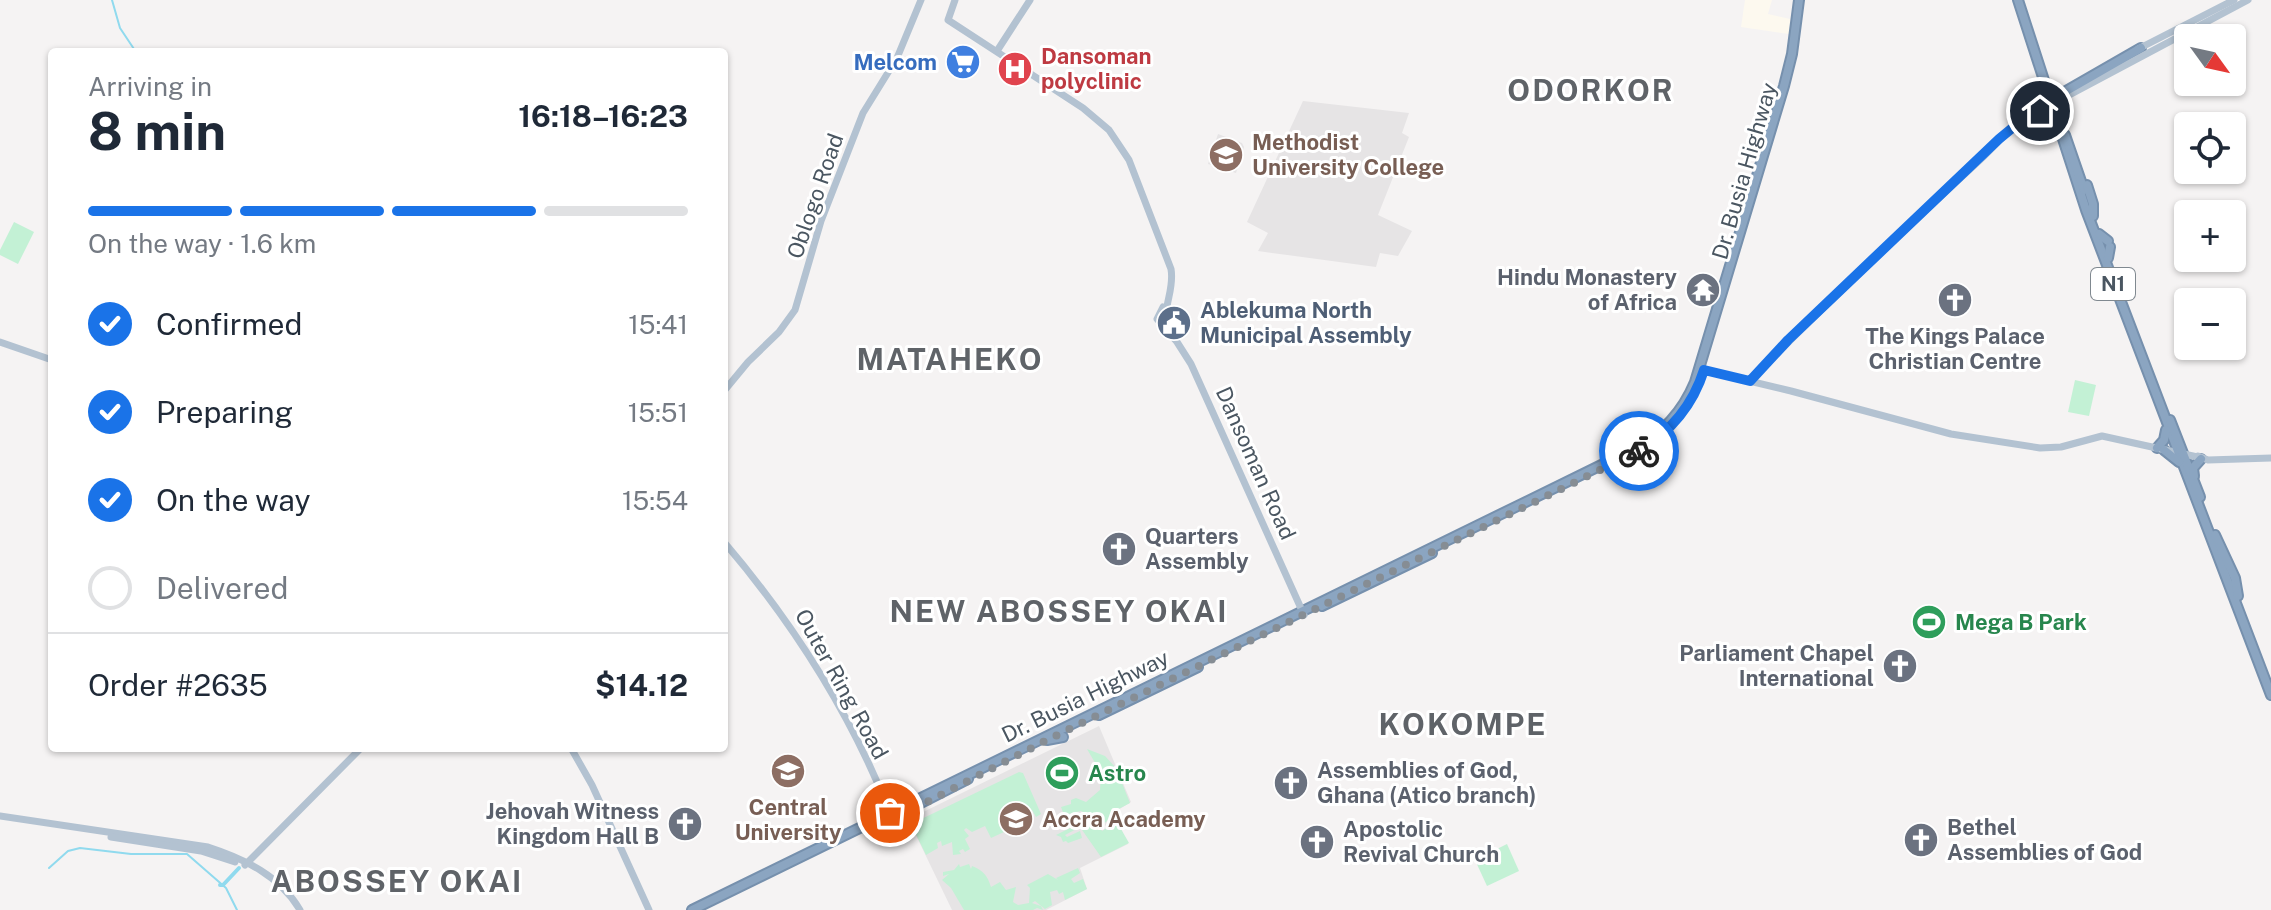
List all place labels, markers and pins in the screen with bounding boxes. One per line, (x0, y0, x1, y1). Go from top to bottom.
supermarket icon: Melcom (944, 43, 982, 81)
place label: Dansoman polyclinic (1041, 43, 1152, 94)
place label: Melcom (854, 49, 937, 75)
hospital icon: Dansoman polyclinic (996, 50, 1034, 88)
pin (2006, 77, 2074, 145)
place label: Methodist University College (1252, 129, 1444, 180)
school or university icon: Methodist University College (1207, 136, 1245, 174)
place label: Hindu Monastery of Africa (1497, 264, 1678, 315)
temple icon: Hindu Monastery of Africa (1684, 271, 1722, 309)
church icon: The Kings Palace Christian Centre (1936, 281, 1974, 319)
place label: Ablekuma North Municipal Assembly (1200, 297, 1412, 348)
public building icon: Ablekuma North Municipal Assembly (1155, 304, 1193, 342)
place label: The Kings Palace Christian Centre (1865, 323, 2045, 374)
place label: Quarters Assembly (1145, 523, 1249, 574)
church icon: Quarters Assembly (1100, 530, 1138, 568)
sports icon: Mega B Park (1910, 603, 1948, 641)
place label: Mega B Park (1955, 609, 2087, 635)
place label: Parliament Chapel International (1679, 640, 1874, 691)
church icon: Parliament Chapel International (1881, 647, 1919, 685)
school or university icon: Central University (769, 752, 807, 790)
sports icon: Astro (1043, 754, 1081, 792)
place label: Assemblies of God, Ghana (Atico branch) (1317, 757, 1536, 808)
place label: Astro (1088, 760, 1146, 786)
church icon: Assemblies of God, Ghana (Atico branch) (1272, 764, 1310, 802)
pin (856, 779, 924, 847)
place label: Central University (735, 794, 842, 845)
place label: Jehovah Witness Kingdom Hall B (486, 798, 659, 849)
school or university icon: Accra Academy (997, 800, 1035, 838)
church icon: Jehovah Witness Kingdom Hall B (666, 805, 704, 843)
place label: Accra Academy (1042, 806, 1206, 832)
place label: Bethel Assemblies of God (1947, 814, 2142, 865)
place label: Apostolic Revival Church (1343, 816, 1499, 867)
church icon: Bethel Assemblies of God (1902, 821, 1940, 859)
church icon: Apostolic Revival Church (1298, 823, 1336, 861)

